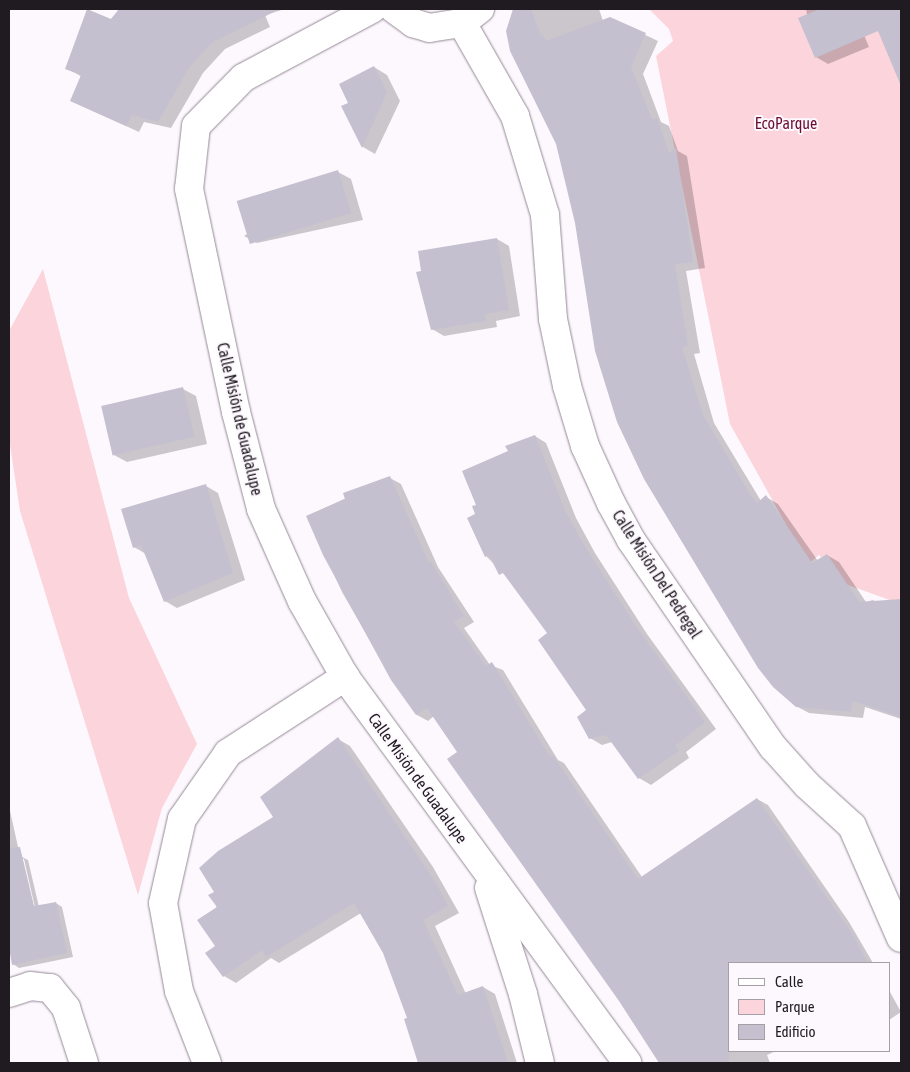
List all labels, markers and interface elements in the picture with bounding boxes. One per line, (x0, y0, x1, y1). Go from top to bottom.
park label: EcoParque (755, 113, 817, 133)
street label: Calle Misión de Guadalupe (213, 341, 267, 497)
street label: Calle Misión Del Pedregal (608, 506, 706, 642)
street label: Calle Misión de Guadalupe (364, 709, 472, 847)
legend (728, 962, 890, 1052)
text: Calle (775, 973, 803, 990)
text: Parque (775, 998, 815, 1015)
text: Edificio (775, 1023, 816, 1040)

